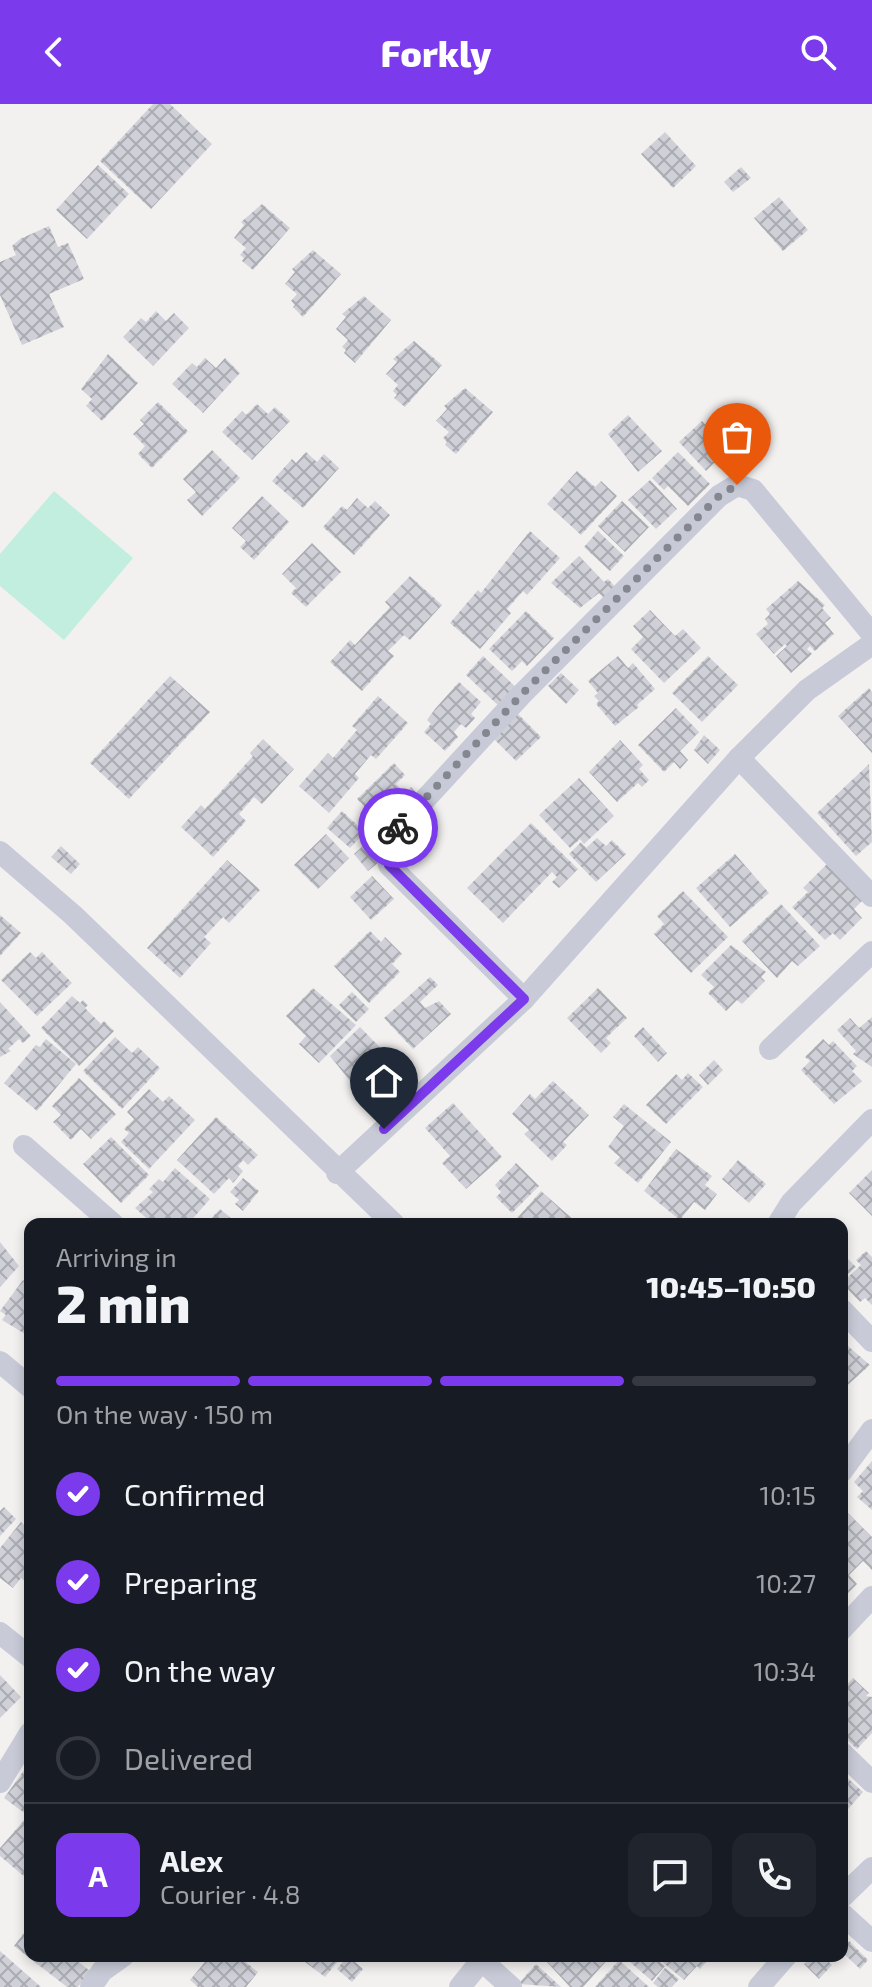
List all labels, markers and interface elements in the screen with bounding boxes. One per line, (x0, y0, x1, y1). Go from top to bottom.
icon: back (32, 30, 76, 74)
icon: search (796, 30, 840, 74)
text: Forkly (381, 31, 491, 74)
pin (703, 403, 771, 485)
icon: bag (715, 415, 759, 459)
courier (358, 788, 438, 868)
icon: bike (376, 806, 420, 850)
pin (350, 1047, 418, 1129)
icon: home (362, 1059, 406, 1103)
text: Arriving in (56, 1241, 177, 1272)
text: 10:45–10:50 (646, 1268, 816, 1304)
text: 2 min (56, 1271, 191, 1333)
text: On the way · 150 m (56, 1398, 273, 1429)
icon: check (56, 1472, 100, 1516)
text: Confirmed (124, 1476, 265, 1512)
text: 10:15 (760, 1479, 816, 1510)
icon: check (56, 1560, 100, 1604)
text: Preparing (124, 1564, 257, 1600)
text: 10:27 (756, 1567, 816, 1598)
icon: check (56, 1648, 100, 1692)
text: On the way (124, 1652, 276, 1688)
text: 10:34 (753, 1655, 816, 1686)
text: Delivered (124, 1740, 253, 1776)
button: chat (628, 1833, 712, 1917)
button: phone (732, 1833, 816, 1917)
text: Alex (160, 1842, 223, 1878)
text: A (88, 1857, 108, 1893)
text: Courier · 4.8 (160, 1878, 301, 1909)

